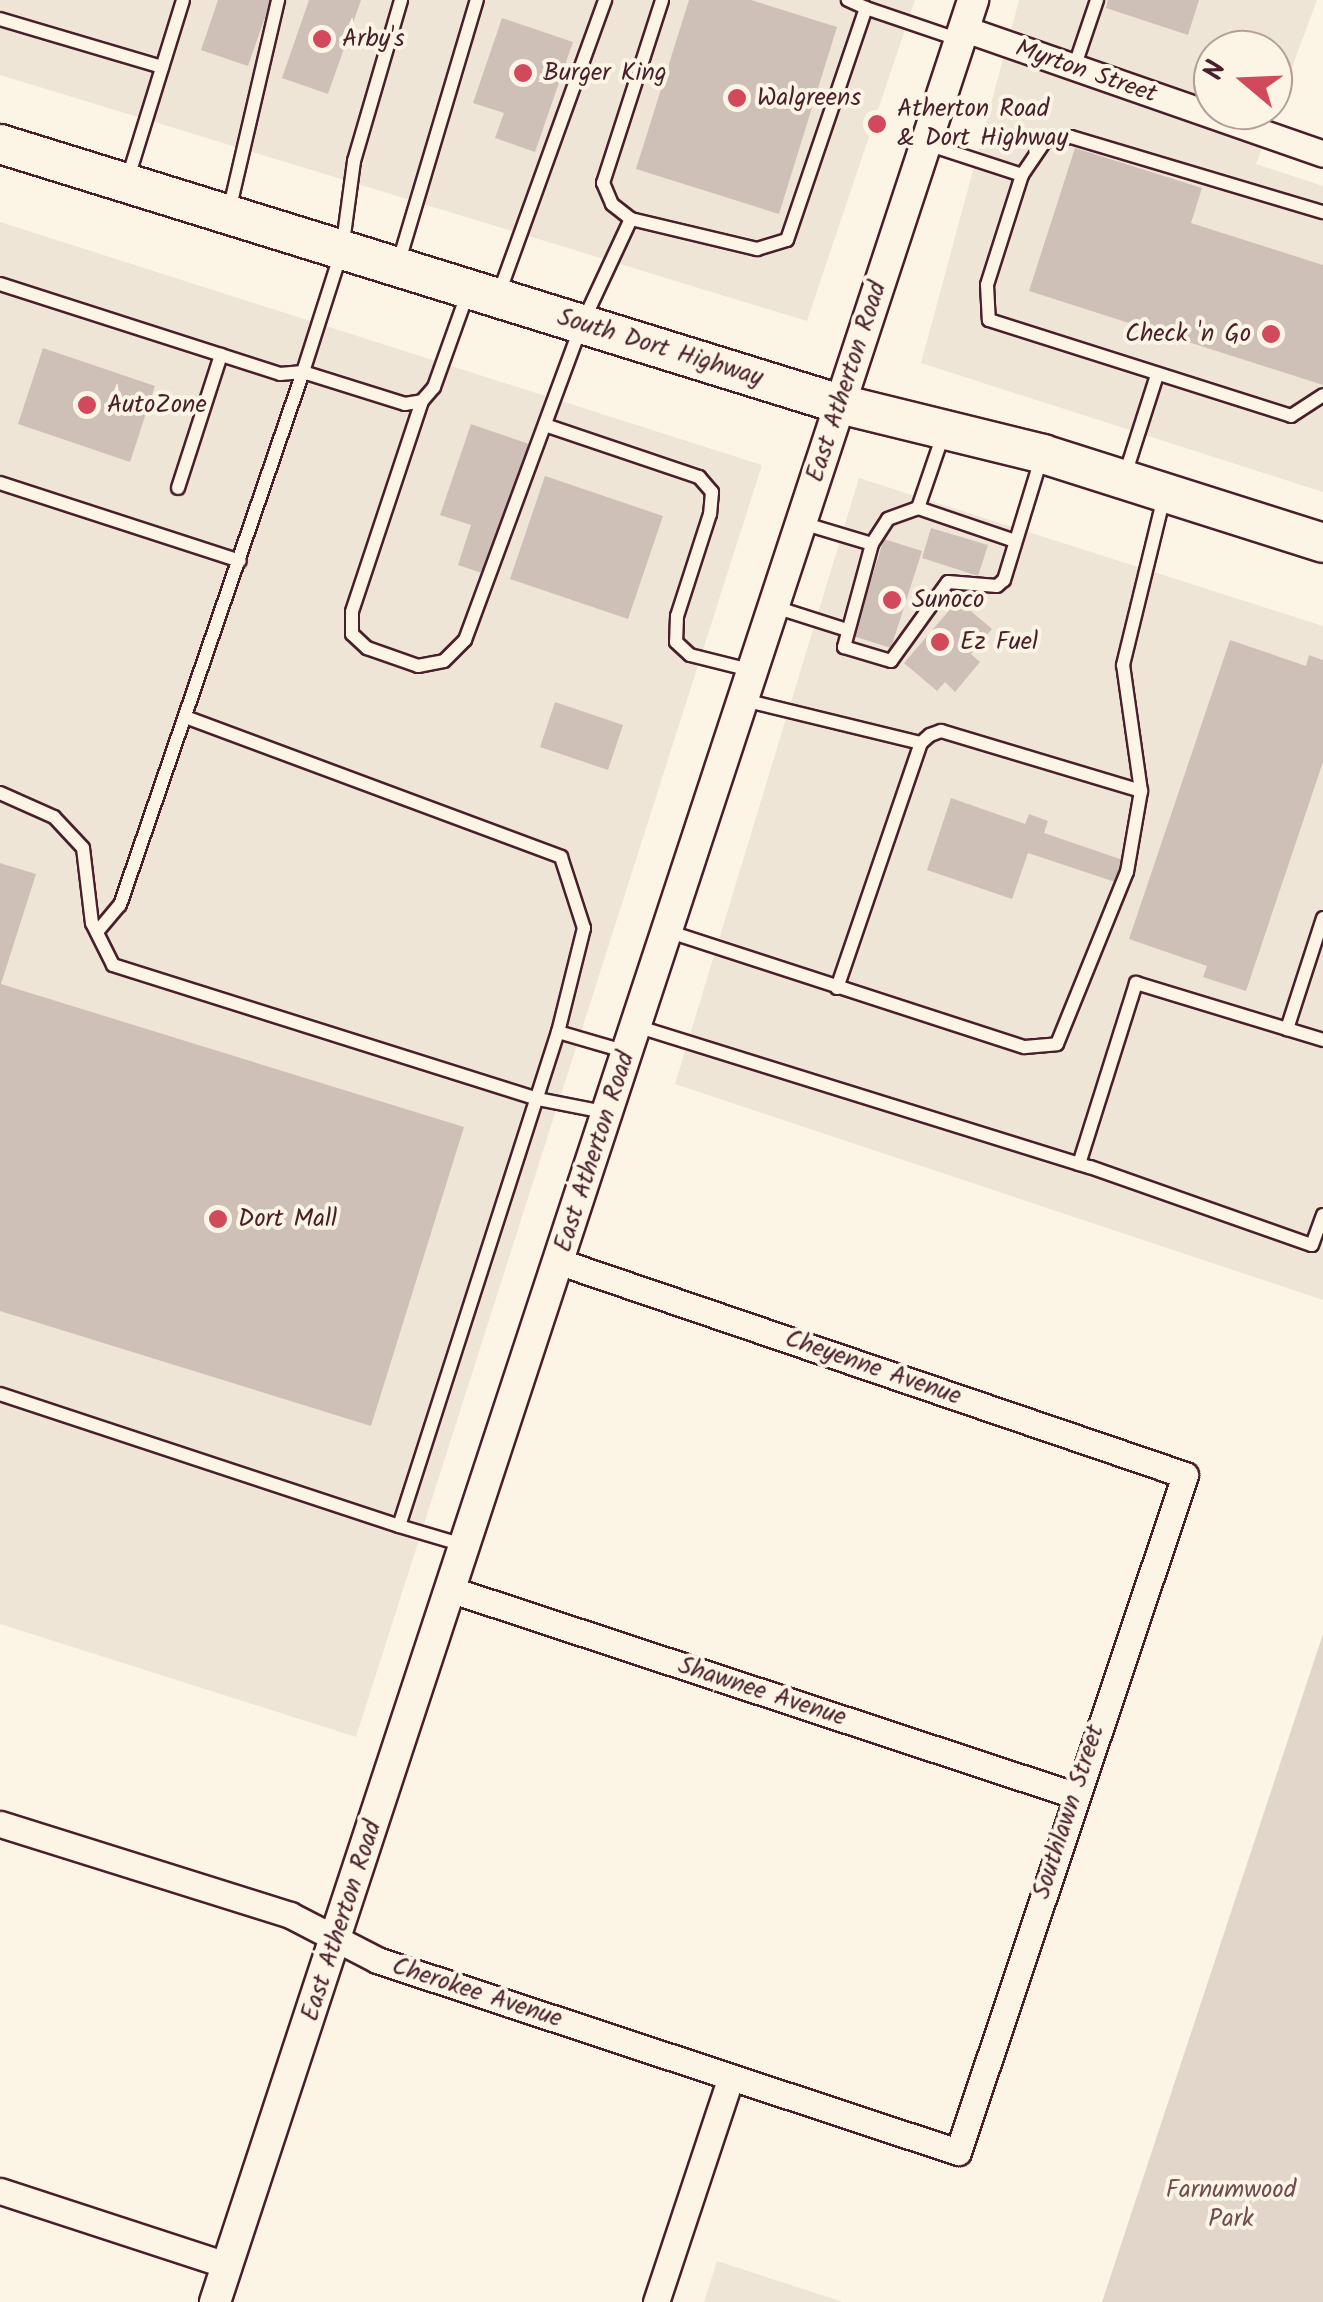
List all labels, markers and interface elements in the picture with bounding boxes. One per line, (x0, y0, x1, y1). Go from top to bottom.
place label: Arby's (342, 24, 405, 54)
marker: Arby's (311, 28, 333, 50)
north arrow (1193, 30, 1293, 130)
street label: Myrton Street (1011, 34, 1161, 110)
text: N (1192, 55, 1240, 86)
place label: Burger King (543, 58, 667, 88)
marker: Burger King (512, 62, 534, 84)
place label: Walgreens (757, 83, 861, 113)
marker: Walgreens (726, 87, 748, 109)
place label: Atherton Road & Dort Highway (897, 95, 1068, 154)
marker: Atherton Road & Dort Highway (866, 113, 888, 135)
street label: East Atherton Road (800, 278, 894, 486)
street label: South Dort Highway (554, 302, 766, 394)
place label: Check 'n Go (1125, 319, 1251, 349)
marker: Check 'n Go (1260, 323, 1282, 345)
place label: AutoZone (107, 390, 207, 420)
marker: AutoZone (76, 394, 98, 416)
place label: Sunoco (912, 585, 984, 615)
marker: Sunoco (881, 589, 903, 611)
place label: Ez Fuel (960, 627, 1038, 657)
marker: Ez Fuel (929, 631, 951, 653)
street label: East Atherton Road (548, 1048, 642, 1256)
place label: Dort Mall (238, 1204, 337, 1234)
marker: Dort Mall (207, 1208, 229, 1230)
street label: Cheyenne Avenue (781, 1324, 965, 1412)
street label: Shawnee Avenue (674, 1651, 850, 1733)
street label: Southlawn Street (1027, 1721, 1111, 1903)
street label: East Atherton Road (295, 1817, 389, 2025)
street label: Cherokee Avenue (388, 1951, 566, 2035)
park label: Farnumwood Park (1166, 2176, 1296, 2235)

